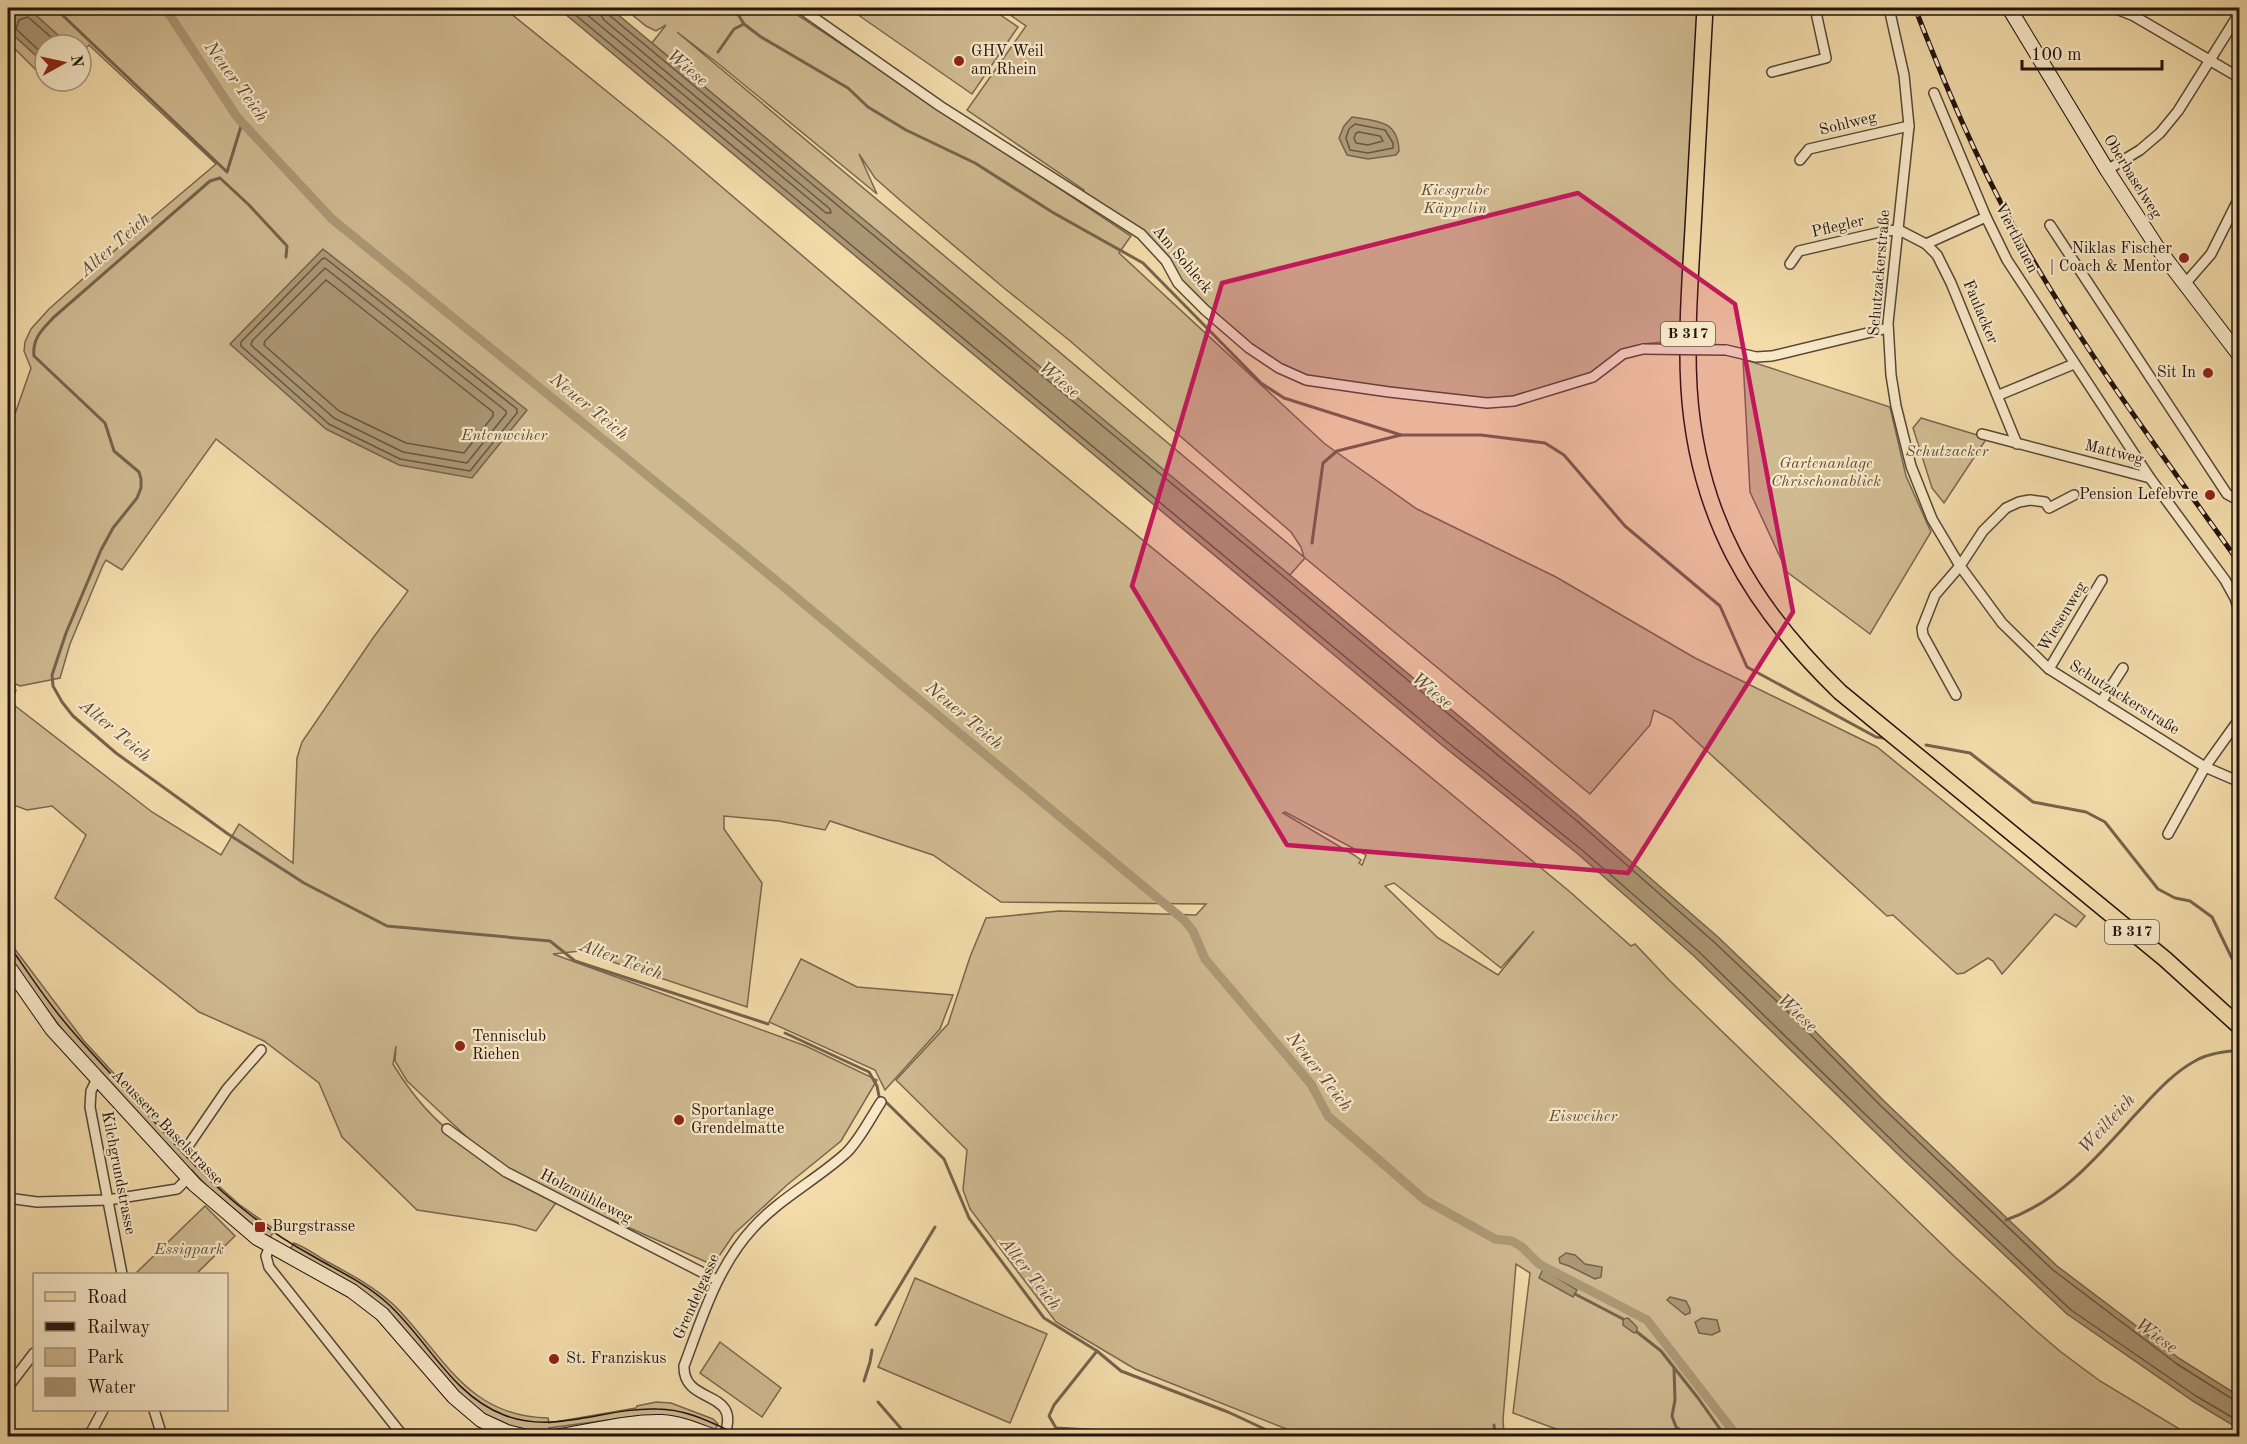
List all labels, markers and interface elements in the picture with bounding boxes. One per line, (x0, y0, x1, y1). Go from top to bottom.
north arrow (33, 33, 93, 93)
scale bar (2022, 33, 2162, 71)
water label: Neuer Teich (200, 38, 271, 126)
place label: GHV Weil am Rhein (971, 44, 1044, 78)
water label: Wiese (663, 46, 711, 90)
text: 100 m (2031, 46, 2082, 64)
text: N (67, 54, 85, 69)
marker: GHV Weil am Rhein (952, 54, 966, 68)
street label: Sohlweg (1818, 109, 1879, 139)
street label: Oberbaselweg (2100, 132, 2164, 222)
park label: Kiesgrube Käppelin (1420, 183, 1490, 217)
street label: Vierthauen (1991, 200, 2041, 276)
street label: Schutzackerstraße (1867, 209, 1893, 337)
water label: Alter Teich (76, 210, 154, 281)
street label: Pflegler (1810, 213, 1866, 241)
street label: Am Sohleck (1149, 223, 1215, 297)
place label: Niklas Fischer | Coach & Mentor (2050, 241, 2172, 275)
marker: Niklas Fischer | Coach & Mentor (2177, 251, 2191, 265)
street label: Faulacker (1959, 278, 2001, 347)
road number: B 317 (1661, 322, 1715, 346)
water label: Wiese (1035, 358, 1083, 402)
place label: Sit In (2157, 365, 2196, 381)
marker: Sit In (2201, 366, 2215, 380)
water label: Neuer Teich (546, 370, 631, 444)
park label: Entenweiher (460, 428, 548, 444)
street label: Mattweg (2083, 438, 2145, 468)
park label: Schutzacker (1906, 444, 1990, 460)
park label: Gartenanlage Chrischonablick (1771, 456, 1881, 490)
place label: Pension Lefebvre (2079, 487, 2198, 503)
marker: Pension Lefebvre (2203, 488, 2217, 502)
street label: Wiesenweg (2036, 579, 2090, 655)
street label: Schutzackerstraße (2066, 658, 2182, 738)
water label: Wiese (1408, 669, 1456, 713)
water label: Neuer Teich (921, 678, 1006, 753)
water label: Alter Teich (75, 696, 154, 766)
road number: B 317 (2105, 920, 2159, 944)
water label: Alter Teich (576, 936, 665, 983)
water label: Wiese (1774, 990, 1820, 1036)
water label: Neuer Teich (1282, 1028, 1355, 1115)
place label: Tennisclub Riehen (472, 1029, 546, 1063)
marker: Tennisclub Riehen (453, 1039, 467, 1053)
street label: Aeussere Baselstrasse (108, 1067, 226, 1189)
water label: Weilteich (2075, 1091, 2139, 1157)
place label: Sportanlage Grendelmatte (691, 1103, 784, 1137)
park label: Eisweiher (1548, 1109, 1618, 1125)
street label: Kilchgrundstrasse (98, 1110, 138, 1236)
marker: Sportanlage Grendelmatte (672, 1113, 686, 1127)
street label: Holzmühleweg (537, 1167, 635, 1227)
place label: Burgstrasse (272, 1219, 355, 1235)
marker: Burgstrasse (253, 1220, 267, 1234)
water label: Alter Teich (996, 1233, 1064, 1314)
park label: Essigpark (153, 1242, 224, 1258)
street label: Grendelgasse (671, 1252, 723, 1342)
legend (33, 1273, 228, 1411)
text: Road (87, 1289, 127, 1307)
water label: Wiese (2132, 1315, 2180, 1357)
text: Railway (87, 1319, 150, 1337)
text: Park (87, 1349, 124, 1367)
place label: St. Franziskus (566, 1351, 667, 1367)
marker: St. Franziskus (547, 1352, 561, 1366)
text: Water (87, 1379, 136, 1397)

